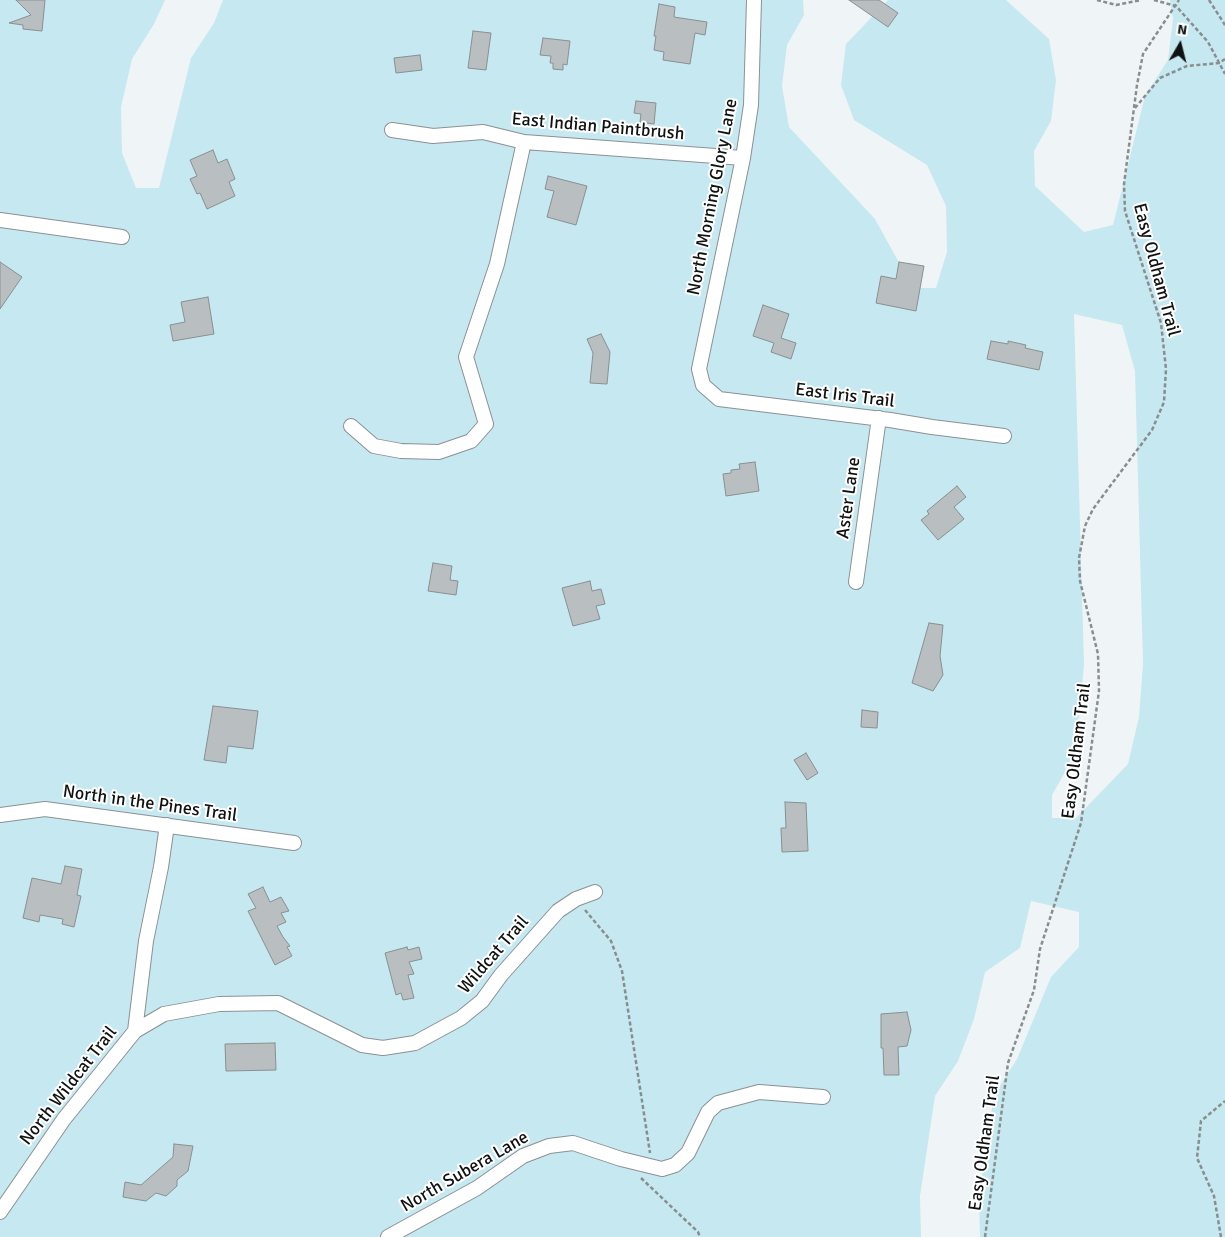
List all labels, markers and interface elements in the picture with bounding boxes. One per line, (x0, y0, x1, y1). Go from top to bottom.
north arrow (1155, 20, 1205, 70)
text: N (1176, 21, 1188, 39)
street label: North Morning Glory Lane (683, 97, 743, 297)
street label: East Indian Paintbrush (511, 109, 685, 145)
street label: Easy Oldham Trail (1128, 201, 1184, 339)
street label: East Iris Trail (794, 379, 896, 413)
street label: Aster Lane (833, 456, 865, 540)
street label: Easy Oldham Trail (1058, 682, 1096, 820)
street label: North in the Pines Trail (61, 781, 239, 827)
street label: Wildcat Trail (454, 912, 534, 998)
street label: North Wildcat Trail (16, 1022, 122, 1150)
street label: Easy Oldham Trail (965, 1074, 1005, 1212)
street label: North Subera Lane (397, 1127, 533, 1217)

